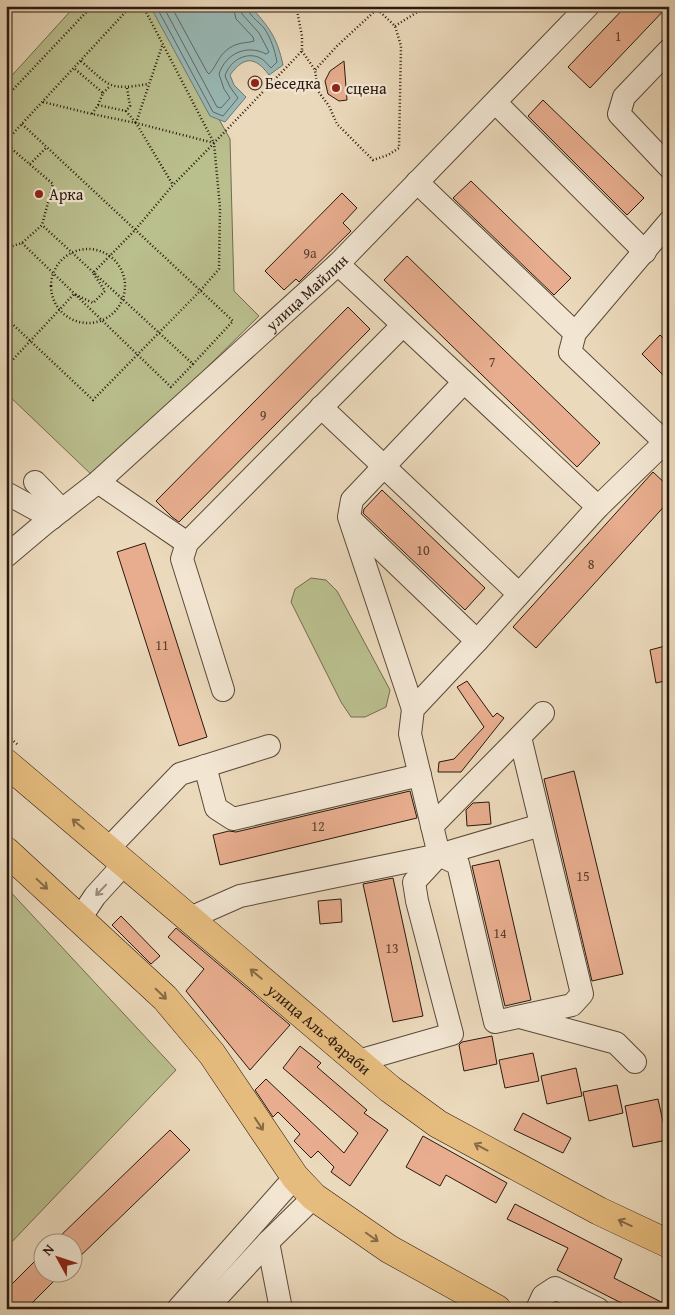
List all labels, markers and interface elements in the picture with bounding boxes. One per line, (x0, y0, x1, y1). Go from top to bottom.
house number: 1 (615, 26, 621, 46)
place label: Беседка (265, 71, 321, 95)
place label: сцена (346, 76, 387, 100)
marker: Беседка (249, 77, 261, 89)
marker: сцена (330, 82, 342, 94)
place label: Арка (49, 182, 84, 206)
marker: Арка (33, 188, 45, 200)
house number: 9а (303, 243, 317, 263)
street label: улица Майлин (259, 249, 353, 337)
house number: 7 (489, 352, 496, 372)
house number: 9 (260, 405, 267, 425)
house number: 10 (416, 540, 430, 560)
house number: 8 (588, 554, 595, 574)
house number: 11 (155, 635, 169, 655)
house number: 12 (311, 816, 325, 836)
one-way arrow (72, 818, 85, 829)
house number: 15 (576, 866, 590, 886)
one-way arrow (35, 878, 48, 890)
one-way arrow (95, 884, 107, 896)
house number: 14 (493, 923, 507, 943)
house number: 13 (385, 938, 399, 958)
one-way arrow (250, 969, 263, 980)
street label: улица Аль-Фараби (261, 977, 377, 1081)
one-way arrow (155, 988, 167, 1000)
one-way arrow (254, 1116, 264, 1130)
one-way arrow (474, 1142, 489, 1151)
one-way arrow (617, 1218, 632, 1228)
north arrow (32, 1232, 82, 1282)
one-way arrow (365, 1232, 379, 1242)
text: N (37, 1239, 59, 1260)

